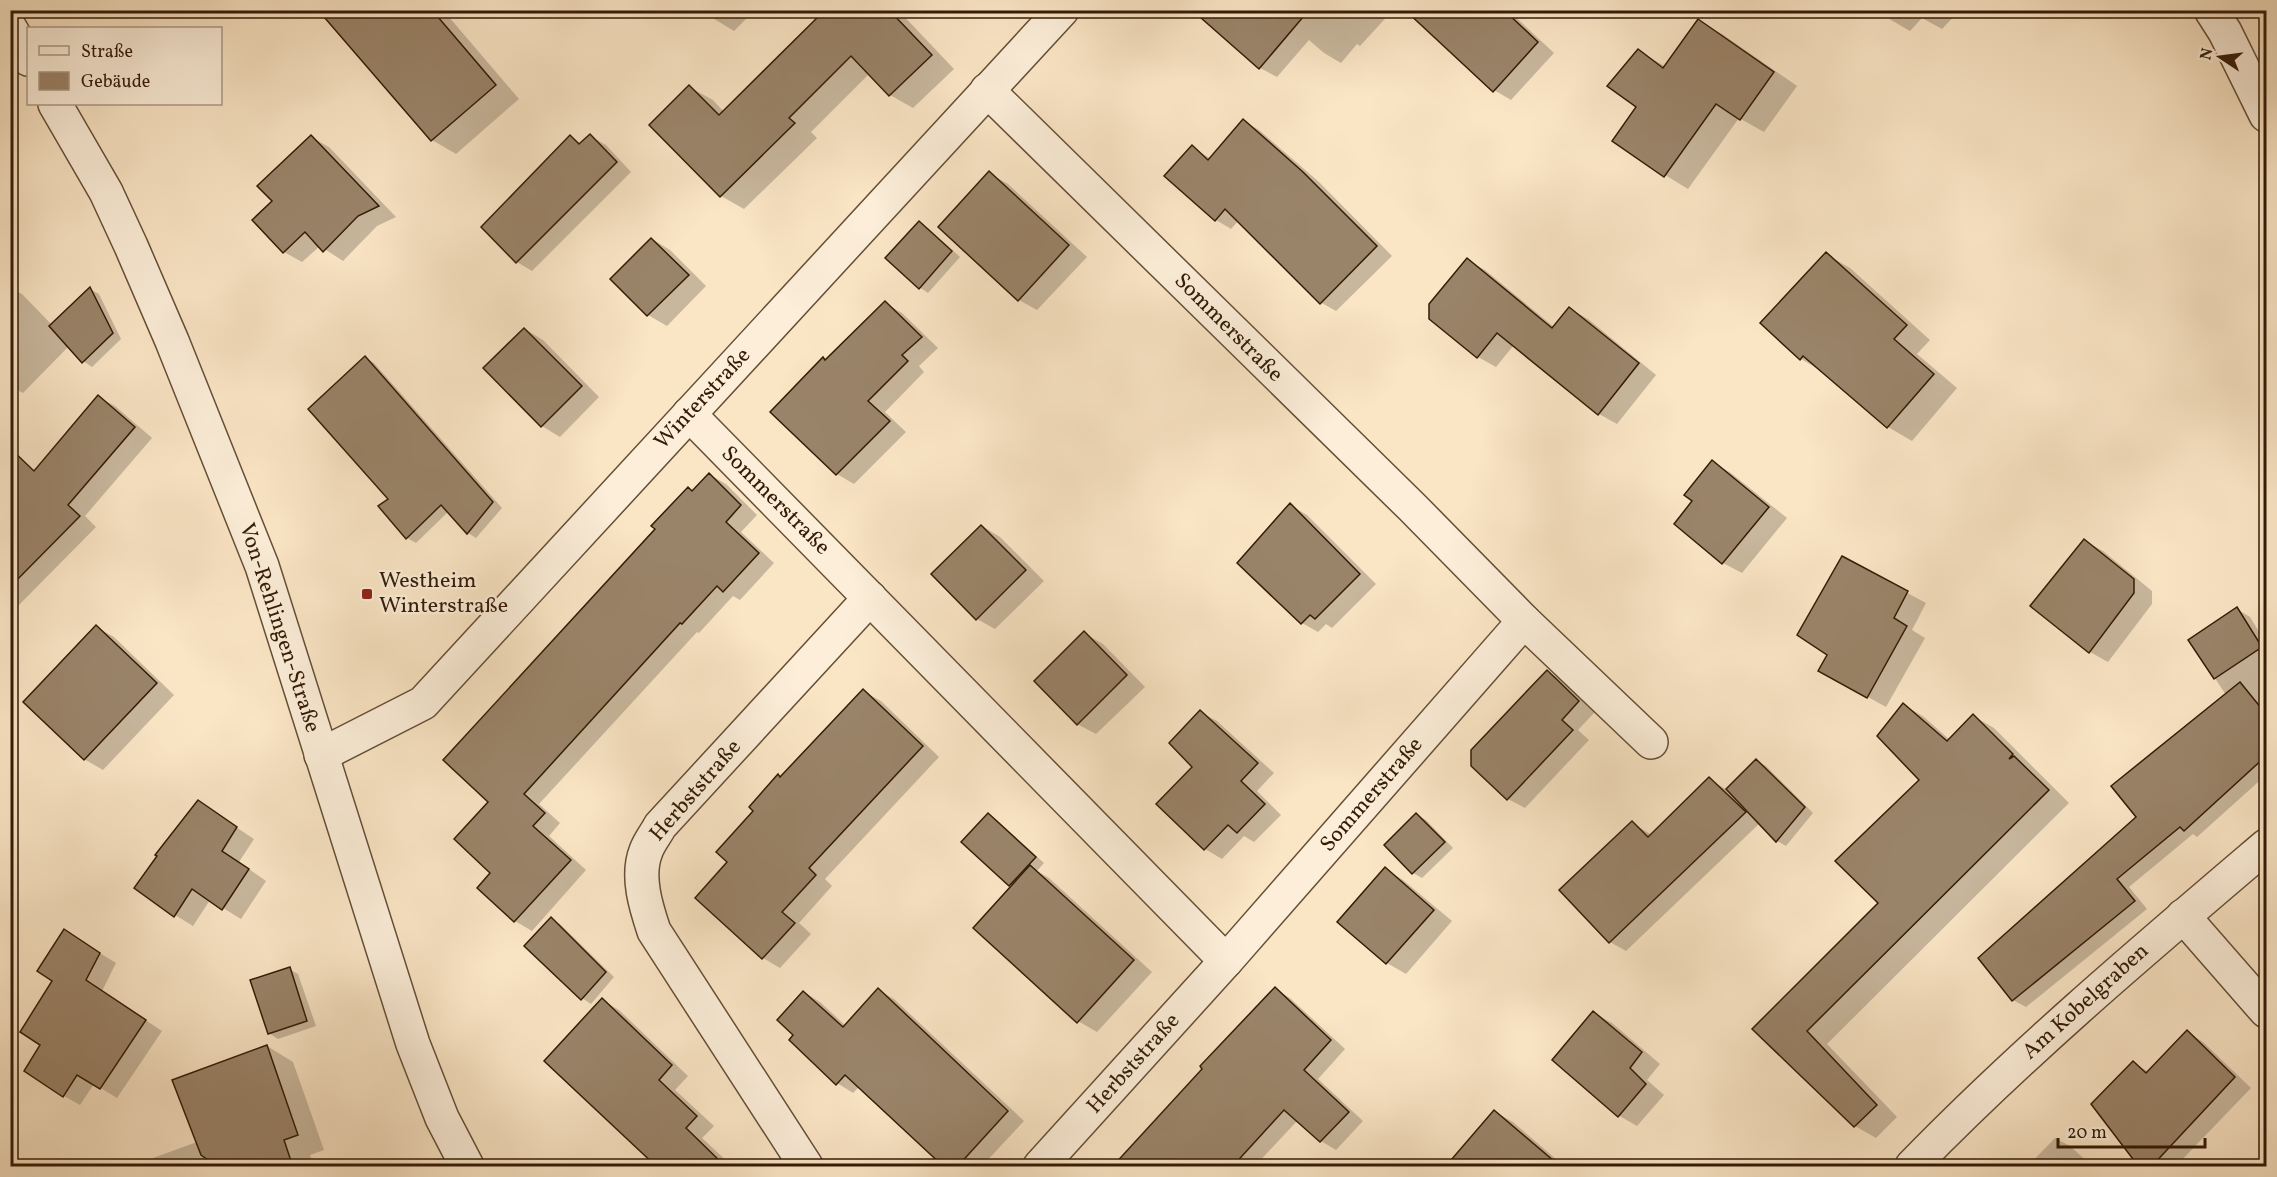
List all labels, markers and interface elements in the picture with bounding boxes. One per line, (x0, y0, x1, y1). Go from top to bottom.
legend (27, 27, 222, 105)
north arrow (2190, 27, 2250, 87)
text: Straße (81, 40, 133, 65)
text: N (2195, 46, 2219, 62)
text: Gebäude (81, 70, 150, 95)
street label: Sommerstraße (1166, 266, 1290, 390)
street label: Winterstraße (648, 341, 758, 457)
street label: Sommerstraße (713, 439, 837, 563)
street label: Von-Rehlingen-Straße (230, 519, 328, 737)
place label: Westheim Winterstraße (379, 566, 508, 622)
marker: Westheim Winterstraße (360, 587, 374, 601)
street label: Sommerstraße (1313, 731, 1431, 859)
street label: Herbststraße (643, 733, 749, 849)
street label: Am Kobelgraben (2016, 937, 2156, 1067)
street label: Herbststraße (1080, 1007, 1188, 1121)
scale bar (2058, 1111, 2205, 1149)
text: 20 m (2067, 1121, 2107, 1146)

